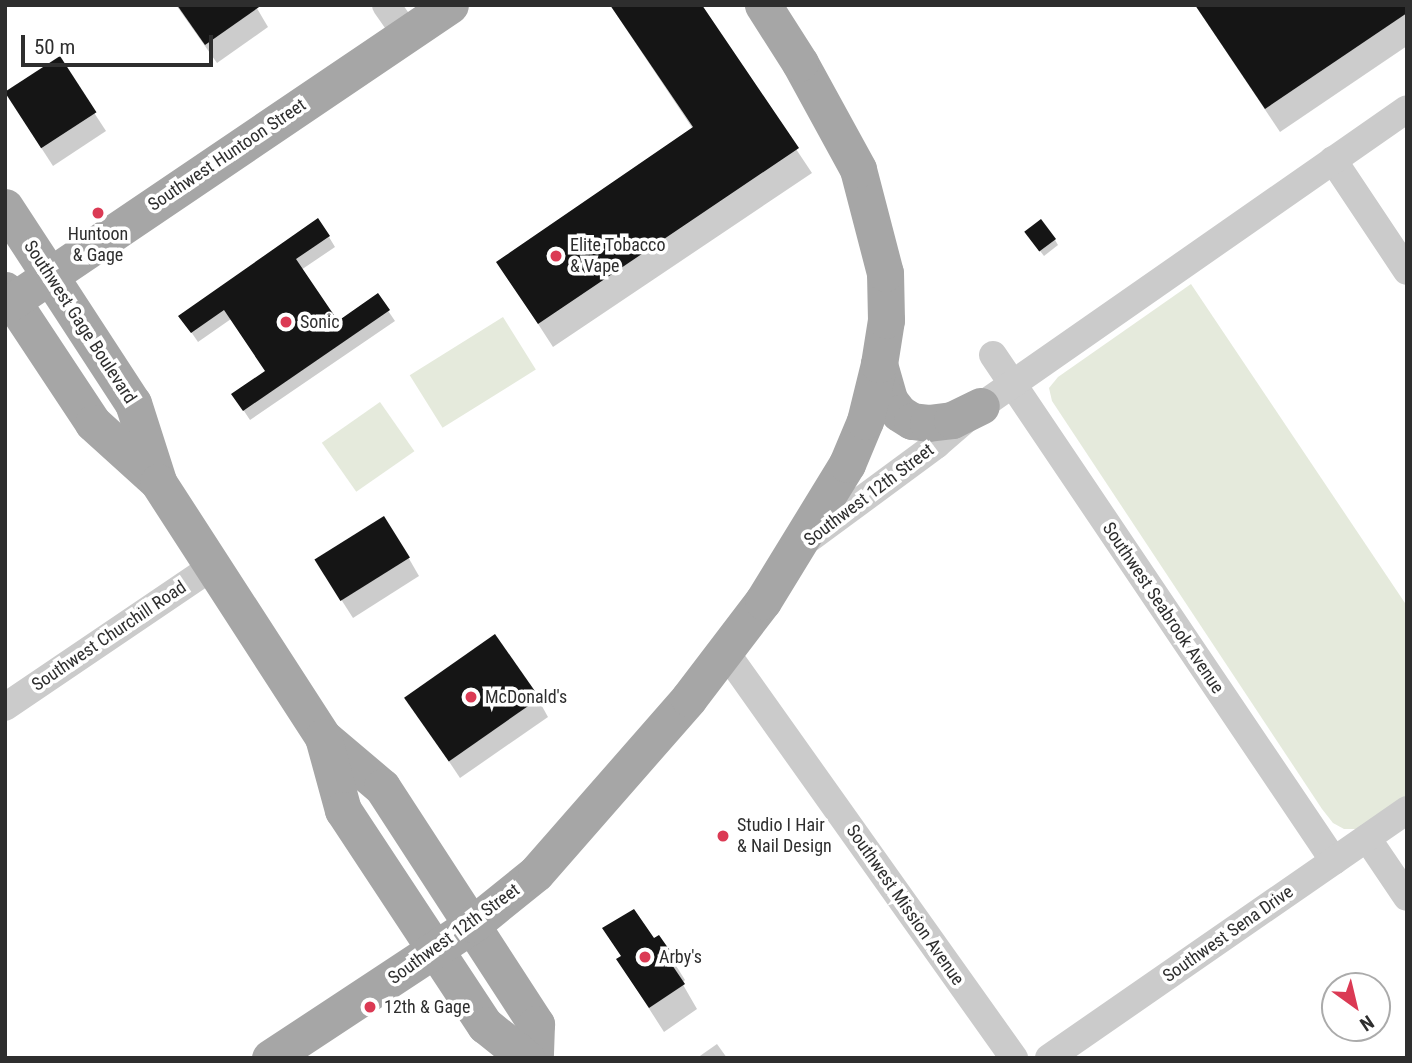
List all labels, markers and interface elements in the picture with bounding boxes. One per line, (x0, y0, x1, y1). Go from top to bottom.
scale bar (24, 21, 217, 65)
text: 50 m (34, 35, 75, 59)
street label: Southwest Huntoon Street (144, 94, 310, 216)
marker: Huntoon & Gage (90, 205, 106, 221)
place label: Huntoon & Gage (68, 224, 128, 266)
place label: Elite Tobacco & Vape (570, 235, 666, 278)
street label: Southwest Gage Boulevard (19, 236, 141, 408)
marker: Elite Tobacco & Vape (548, 248, 564, 264)
place label: Sonic (300, 311, 340, 333)
marker: Sonic (278, 314, 294, 330)
street label: Southwest 12th Street (800, 439, 938, 551)
street label: Southwest Seabrook Avenue (1098, 518, 1228, 698)
street label: Southwest Churchill Road (28, 576, 190, 696)
place label: McDonald's (485, 686, 567, 708)
marker: McDonald's (463, 689, 479, 705)
place label: Studio I Hair & Nail Design (737, 815, 832, 858)
street label: Southwest Mission Avenue (841, 821, 969, 989)
marker: Studio I Hair & Nail Design (715, 828, 731, 844)
street label: Southwest 12th Street (384, 879, 524, 989)
street label: Southwest Sena Drive (1159, 881, 1297, 987)
place label: Arby's (659, 946, 702, 968)
marker: Arby's (637, 949, 653, 965)
north arrow (1321, 972, 1391, 1042)
place label: 12th & Gage (384, 996, 470, 1018)
marker: 12th & Gage (362, 999, 378, 1015)
text: N (1356, 1010, 1378, 1036)

